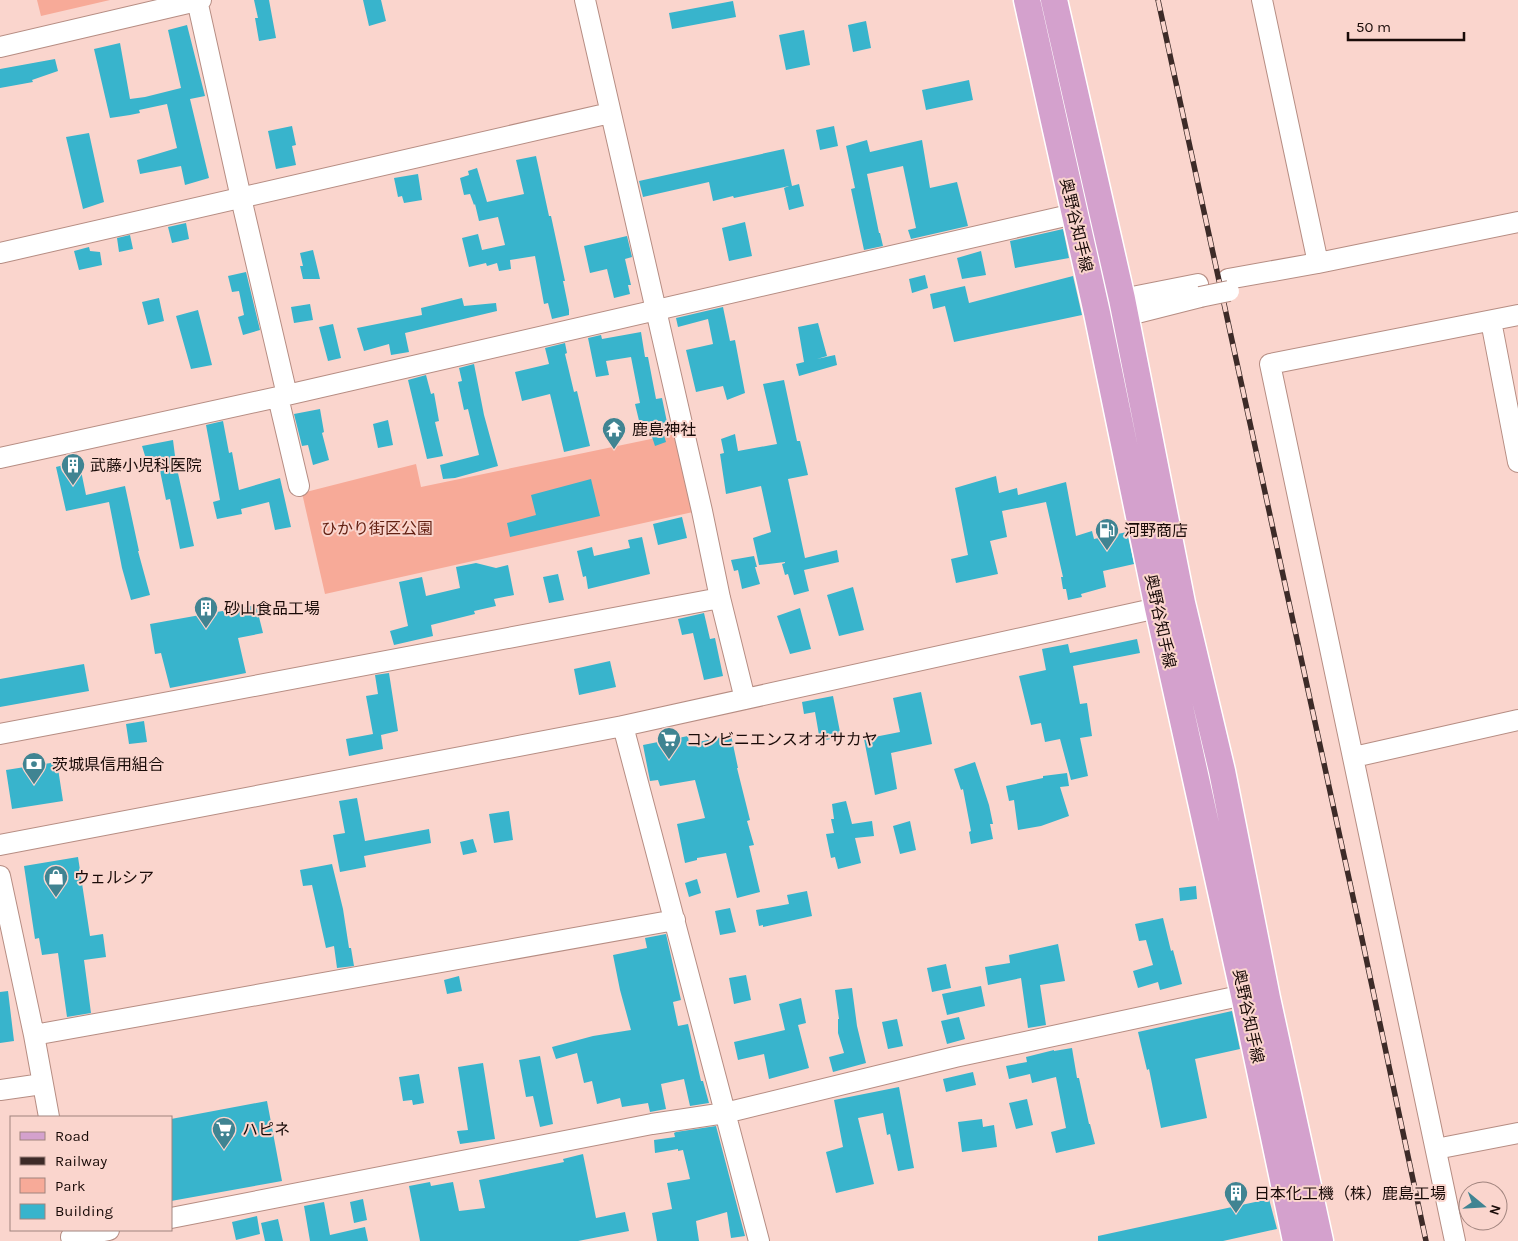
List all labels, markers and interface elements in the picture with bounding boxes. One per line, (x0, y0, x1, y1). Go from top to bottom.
scale bar (1348, 10, 1464, 42)
text: 50 m (1356, 18, 1391, 36)
street label: 奥野谷知手線 (1056, 176, 1097, 274)
temple icon: 鹿島神社 (601, 416, 627, 450)
place label: 鹿島神社 (632, 420, 696, 439)
building icon: 武藤小児科医院 (60, 452, 86, 486)
place label: 武藤小児科医院 (90, 456, 202, 475)
fuel station icon: 河野商店 (1094, 517, 1120, 551)
park label: ひかり街区公園 (321, 519, 433, 538)
place label: 河野商店 (1124, 521, 1188, 540)
street label: 奥野谷知手線 (1141, 572, 1180, 670)
building icon: 砂山食品工場 (193, 595, 219, 629)
place label: 砂山食品工場 (224, 599, 320, 618)
supermarket icon: コンビニエンスオオサカヤ (656, 726, 682, 760)
place label: コンビニエンスオオサカヤ (686, 730, 878, 749)
bank icon: 茨城県信用組合 (21, 751, 47, 785)
place label: 茨城県信用組合 (52, 755, 164, 774)
shop icon: ウェルシア (43, 864, 69, 898)
place label: ウェルシア (74, 868, 154, 887)
street label: 奥野谷知手線 (1229, 967, 1268, 1065)
legend (10, 1116, 172, 1231)
supermarket icon: ハピネ (211, 1116, 237, 1150)
place label: ハピネ (242, 1120, 290, 1139)
text: Road (55, 1127, 90, 1145)
text: Railway (55, 1152, 107, 1170)
text: Park (55, 1177, 85, 1195)
building icon: 日本化工機（株）鹿島工場 (1223, 1180, 1249, 1214)
north arrow (1458, 1181, 1508, 1231)
place label: 日本化工機（株）鹿島工場 (1254, 1184, 1446, 1203)
text: Building (55, 1202, 113, 1220)
text: N (1485, 1202, 1505, 1217)

